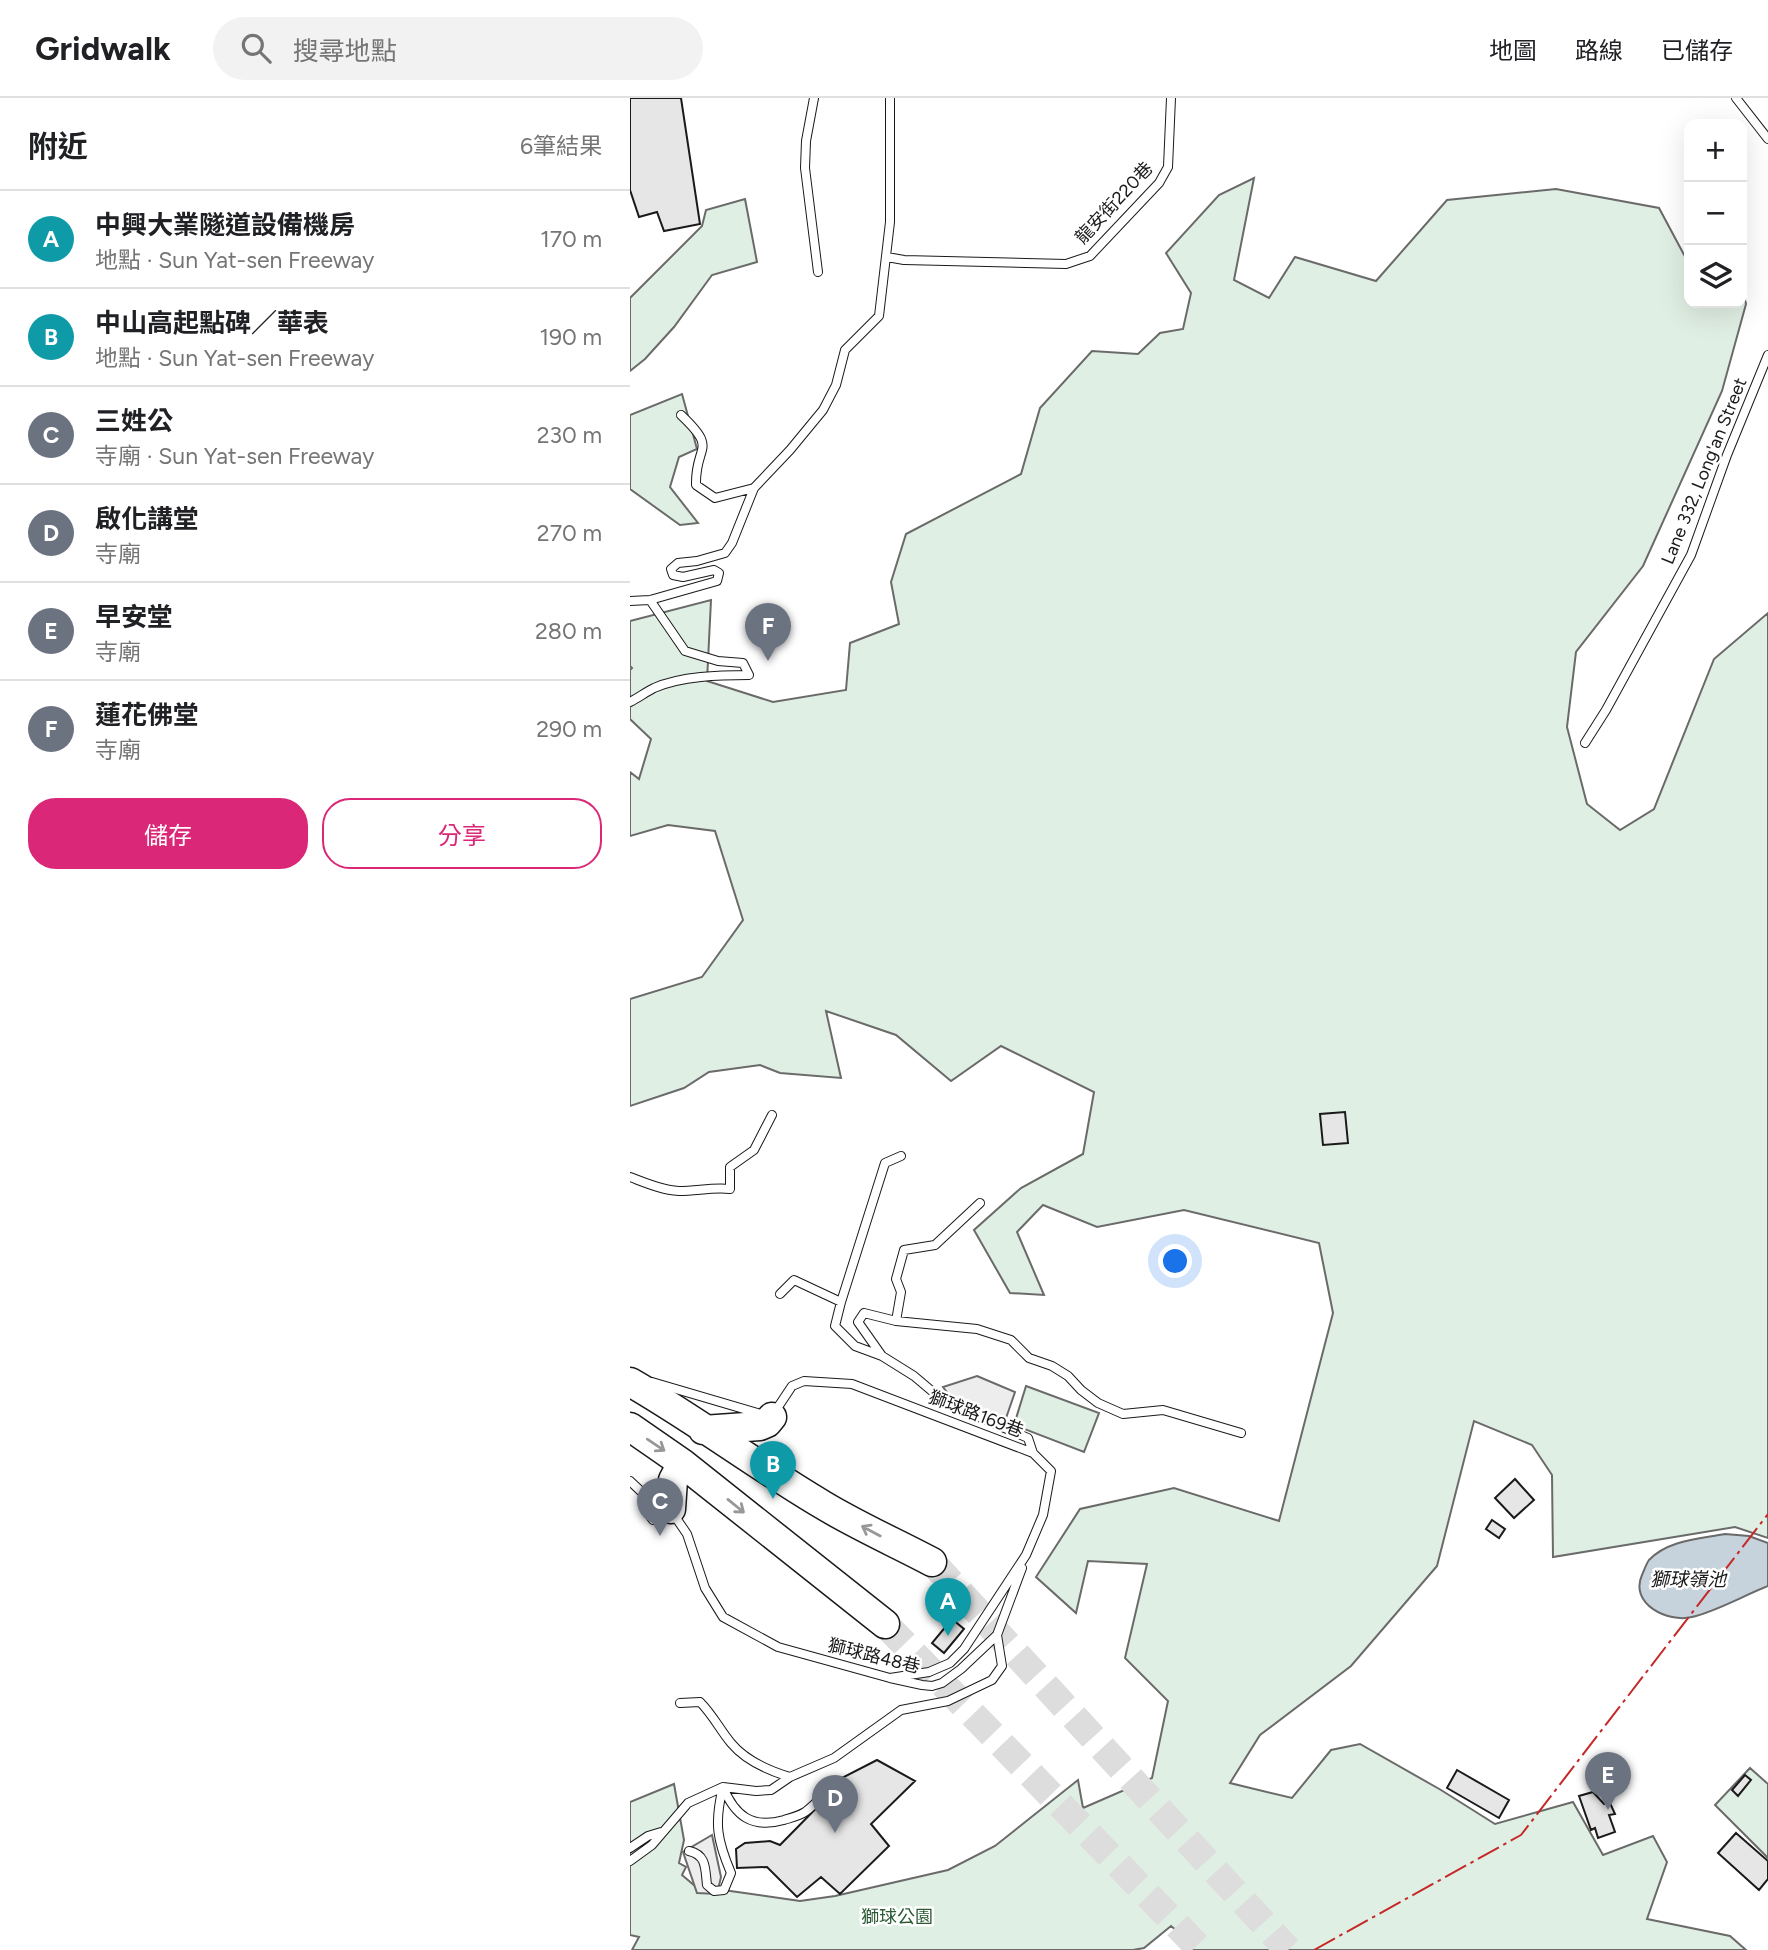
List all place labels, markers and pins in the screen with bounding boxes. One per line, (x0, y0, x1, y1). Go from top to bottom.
pin: F (745, 603, 791, 661)
pin: B (750, 1441, 796, 1499)
pin: C (637, 1478, 683, 1536)
pin: A (925, 1578, 971, 1636)
pin: E (1585, 1752, 1631, 1810)
pin: D (812, 1775, 858, 1833)

